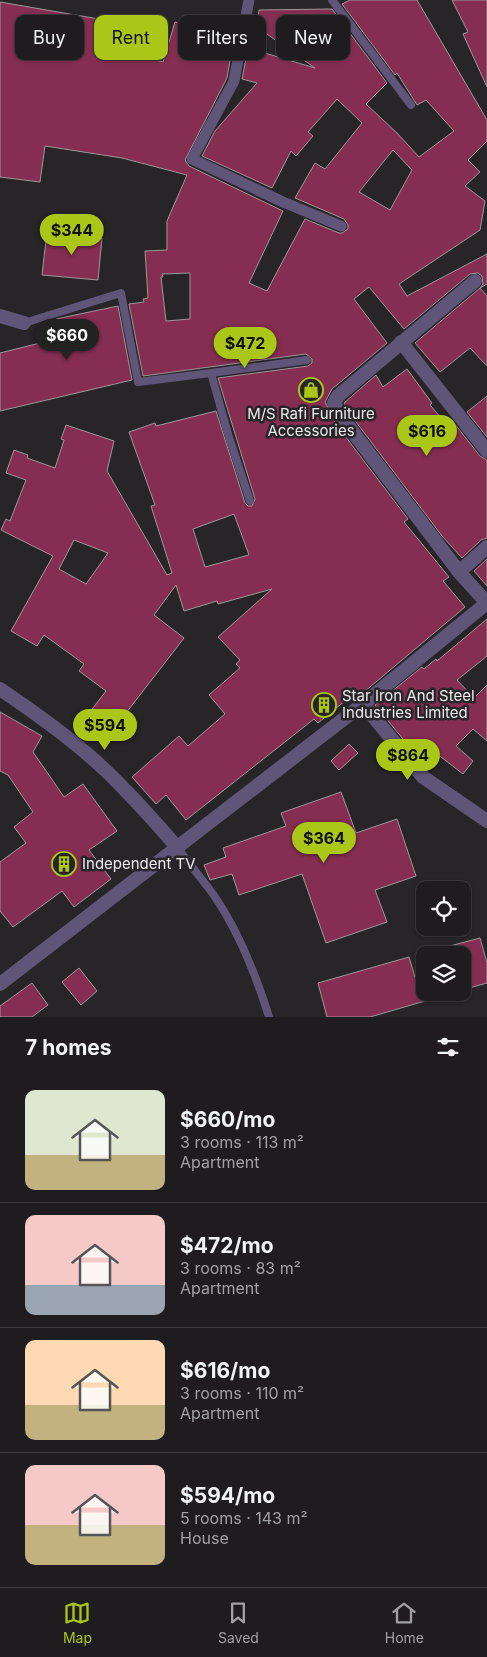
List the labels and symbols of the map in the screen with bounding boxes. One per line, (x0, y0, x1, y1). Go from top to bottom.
pin: $344 (42, 214, 102, 256)
pin: $660 (37, 318, 97, 361)
pin: $472 (215, 326, 275, 369)
shop icon: M/S Rafi Furniture Accessories (298, 377, 324, 403)
place label: M/S Rafi Furniture Accessories (247, 404, 375, 440)
pin: $616 (397, 414, 457, 457)
place label: Star Iron And Steel Industries Limited (342, 686, 475, 722)
building icon: Star Iron And Steel Industries Limited (311, 692, 337, 718)
pin: $594 (75, 708, 135, 751)
pin: $864 (378, 738, 438, 781)
pin: $364 (294, 822, 354, 864)
building icon: Independent TV (51, 851, 77, 877)
place label: Independent TV (82, 854, 196, 873)

